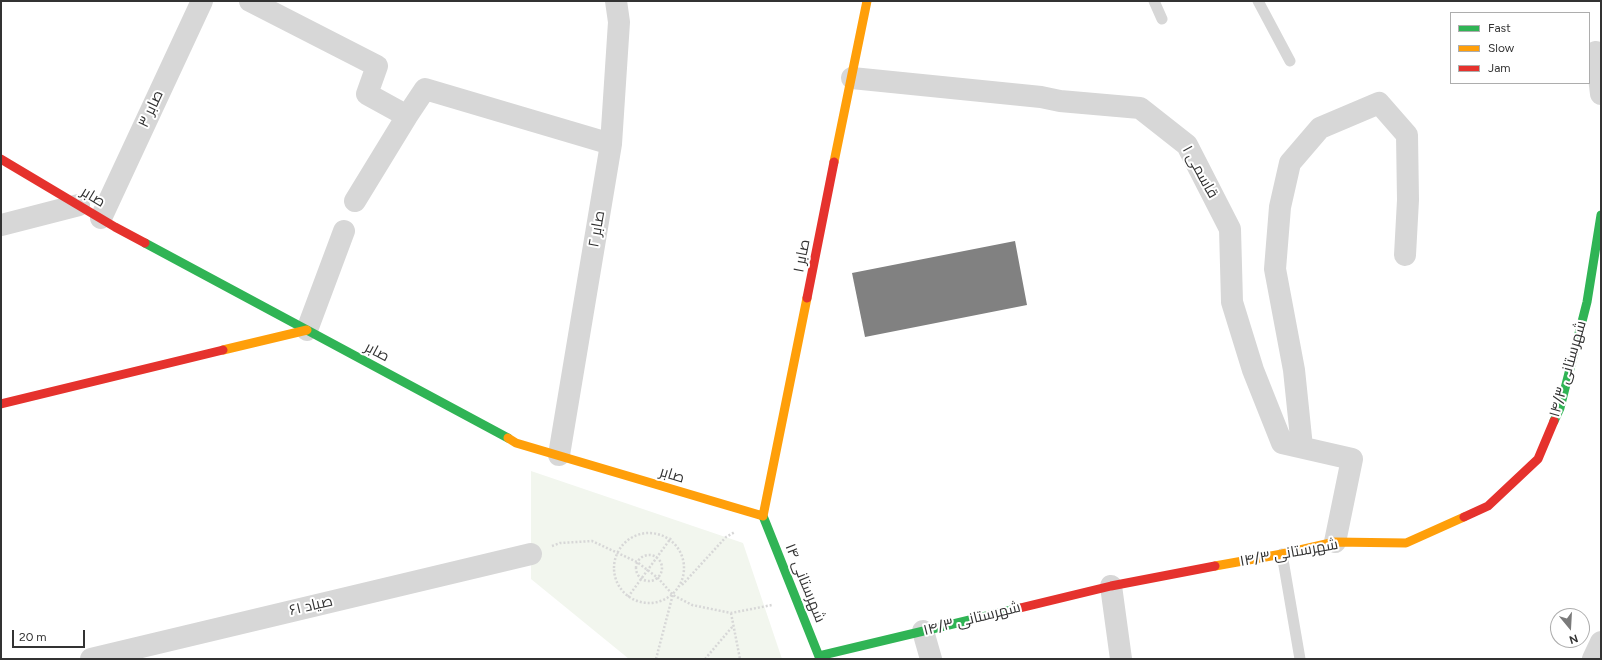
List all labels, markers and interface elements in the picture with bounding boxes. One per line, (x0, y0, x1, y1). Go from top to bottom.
legend (1450, 12, 1590, 84)
text: Fast (1488, 21, 1511, 35)
text: Slow (1488, 41, 1514, 55)
text: Jam (1488, 61, 1511, 75)
street label: صابر ۳ (135, 87, 167, 131)
street label: قاسمی ۱ (1178, 142, 1222, 202)
street label: صابر (78, 183, 108, 211)
street label: صابر ۲ (585, 209, 609, 249)
street label: صابر ۱ (790, 238, 814, 274)
street label: شهرستانی ۱۴/۳ (1546, 319, 1590, 419)
street label: صابر (362, 338, 392, 366)
street label: صابر (657, 463, 687, 487)
street label: شهرستانی ۱۴/۳ (1238, 535, 1340, 571)
street label: شهرستانی ۱۴ (781, 541, 829, 625)
street label: صیاد ۶۱ (288, 592, 334, 620)
street label: شهرستانی ۱۴/۳ (922, 598, 1022, 640)
north arrow (1550, 608, 1590, 648)
scale bar (14, 622, 87, 648)
text: 20 m (19, 630, 47, 644)
text: N (1568, 631, 1580, 646)

